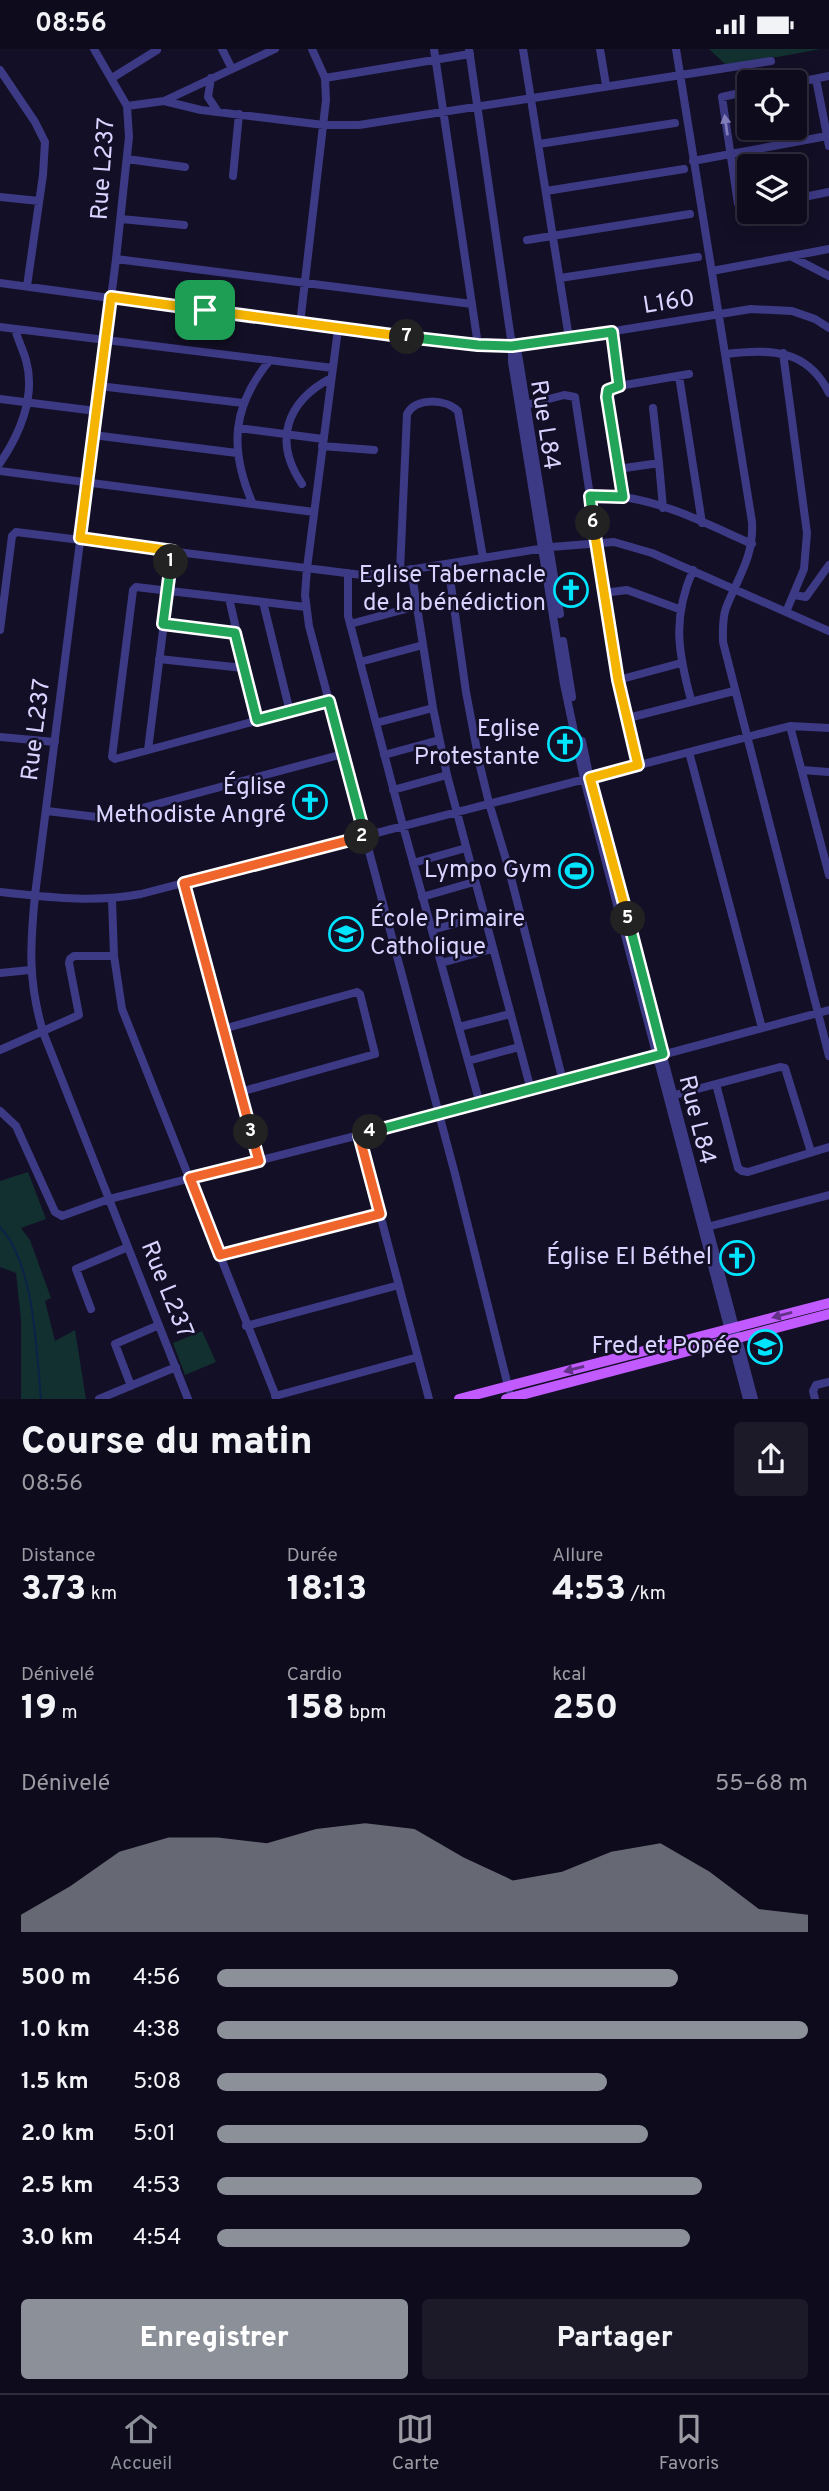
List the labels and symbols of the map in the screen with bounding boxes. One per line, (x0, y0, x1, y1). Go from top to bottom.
one-way arrow (720, 114, 731, 136)
street label: Rue L237 (85, 117, 123, 221)
pin (175, 280, 235, 340)
street label: L160 (641, 284, 697, 322)
pin: 7 (390, 319, 424, 355)
street label: Rue L84 (522, 378, 566, 472)
pin: 6 (576, 505, 610, 540)
pin: 1 (154, 545, 188, 579)
place label: Eglise Tabernacle de la bénédiction (359, 561, 546, 619)
church icon: Eglise Tabernacle de la bénédiction (552, 571, 590, 609)
street label: Rue L237 (16, 677, 58, 783)
place label: Eglise Protestante (414, 715, 540, 773)
church icon: Eglise Protestante (546, 725, 584, 763)
place label: Église Methodiste Angré (95, 771, 286, 831)
church icon: Église Methodiste Angré (291, 783, 329, 821)
pin: 2 (344, 819, 380, 855)
sports icon: Lympo Gym (557, 852, 595, 890)
place label: Lympo Gym (424, 856, 552, 886)
pin: 5 (610, 901, 646, 937)
place label: École Primaire Catholique (370, 903, 525, 963)
school or university icon: École Primaire Catholique (327, 915, 365, 953)
street label: Rue L84 (670, 1072, 722, 1168)
pin: 3 (233, 1115, 268, 1149)
pin: 4 (352, 1115, 388, 1149)
street label: Rue L237 (133, 1237, 199, 1343)
church icon: Église El Béthel (718, 1239, 756, 1277)
place label: Église El Béthel (546, 1241, 712, 1273)
one-way arrow (771, 1311, 792, 1321)
school or university icon: Fred et Popée (746, 1328, 784, 1366)
place label: Fred et Popée (591, 1332, 740, 1362)
one-way arrow (562, 1364, 584, 1375)

